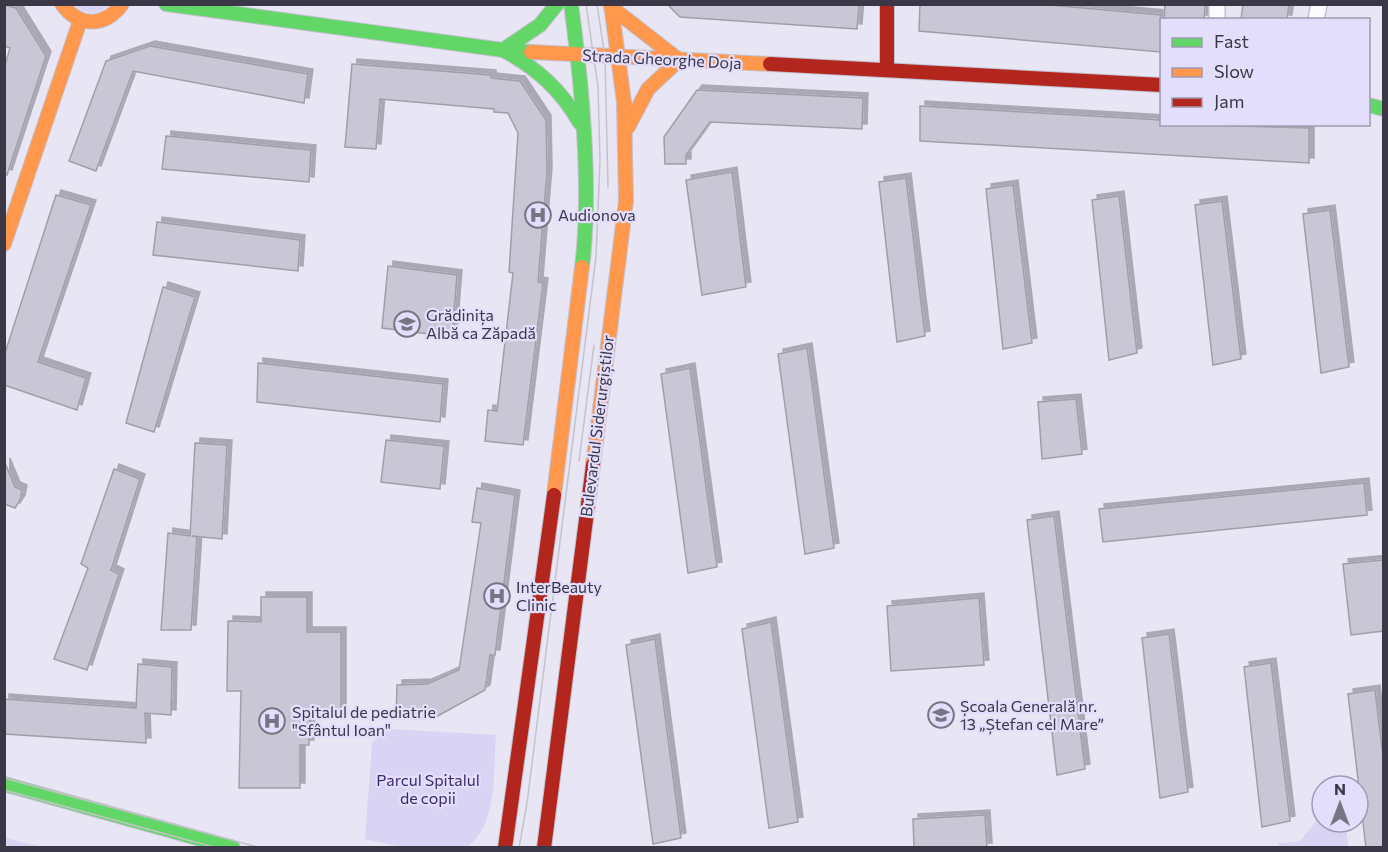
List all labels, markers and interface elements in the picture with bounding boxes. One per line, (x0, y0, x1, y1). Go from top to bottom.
legend (1160, 18, 1370, 126)
text: Fast (1214, 30, 1249, 52)
street label: Strada Gheorghe Doja (582, 45, 742, 72)
text: Slow (1214, 60, 1254, 82)
text: Jam (1214, 90, 1244, 112)
hospital icon: Audionova (523, 200, 553, 230)
place label: Audionova (558, 205, 636, 224)
place label: Grădinița Albă ca Zăpadă (426, 305, 536, 342)
school or university icon: Grădinița Albă ca Zăpadă (392, 309, 422, 339)
street label: Bulevardul Siderurgiștilor (576, 333, 619, 518)
place label: InterBeauty Clinic (516, 577, 602, 614)
hospital icon: InterBeauty Clinic (482, 581, 512, 611)
place label: Școala Generală nr. 13 „Ștefan cel Mare” (960, 696, 1104, 735)
school or university icon: Școala Generală nr. 13 „Ștefan cel Mare” (926, 700, 956, 730)
place label: Spitalul de pediatrie "Sfântul Ioan" (292, 702, 436, 739)
hospital icon: Spitalul de pediatrie "Sfântul Ioan" (257, 706, 287, 736)
park label: Parcul Spitalul de copii (376, 770, 480, 807)
north arrow (1310, 774, 1370, 834)
text: N (1334, 779, 1346, 798)

